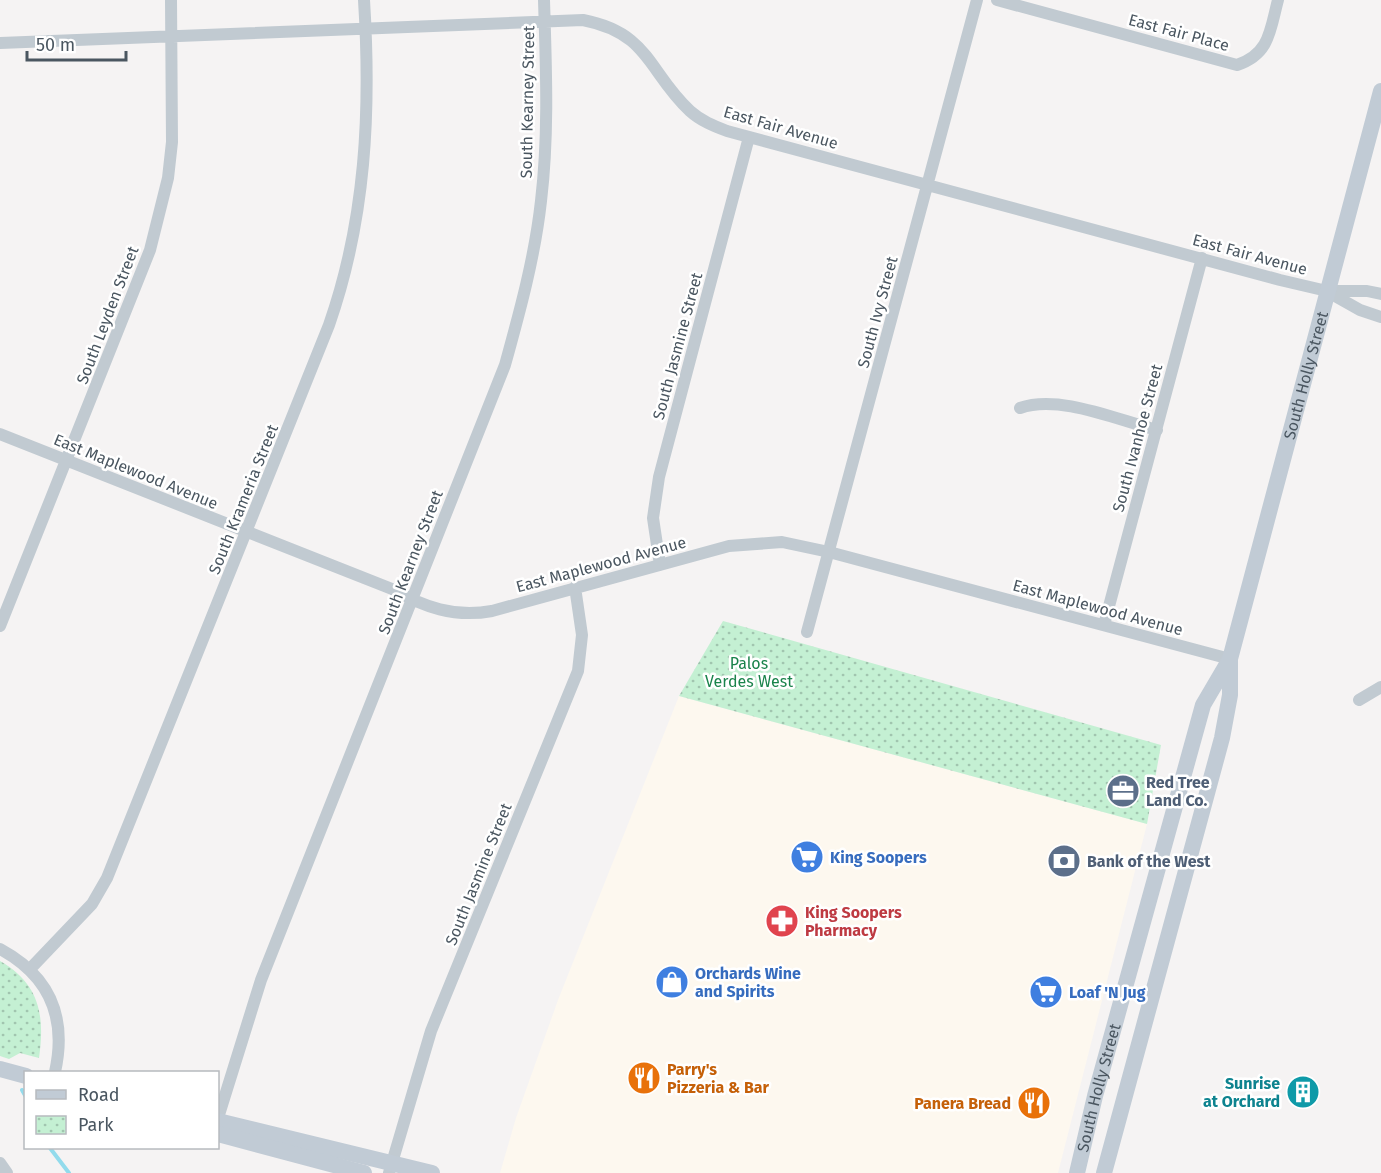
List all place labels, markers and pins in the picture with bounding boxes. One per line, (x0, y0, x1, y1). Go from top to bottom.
office icon: Red Tree Land Co. (1105, 773, 1141, 809)
place label: Red Tree Land Co. (1146, 773, 1210, 810)
supermarket icon: King Soopers (789, 839, 825, 875)
bank icon: Bank of the West (1046, 843, 1082, 879)
place label: King Soopers (830, 848, 927, 867)
place label: Bank of the West (1087, 852, 1211, 871)
pharmacy icon: King Soopers Pharmacy (764, 903, 800, 939)
place label: King Soopers Pharmacy (805, 903, 902, 940)
shop icon: Orchards Wine and Spirits (654, 964, 690, 1000)
place label: Orchards Wine and Spirits (695, 964, 801, 1001)
supermarket icon: Loaf 'N Jug (1028, 974, 1064, 1010)
place label: Loaf 'N Jug (1069, 983, 1146, 1002)
restaurant icon: Parry's Pizzeria & Bar (626, 1060, 662, 1096)
place label: Parry's Pizzeria & Bar (667, 1060, 770, 1097)
place label: Sunrise at Orchard (1203, 1074, 1280, 1111)
building icon: Sunrise at Orchard (1285, 1074, 1321, 1110)
restaurant icon: Panera Bread (1016, 1085, 1052, 1121)
place label: Panera Bread (914, 1094, 1011, 1113)

